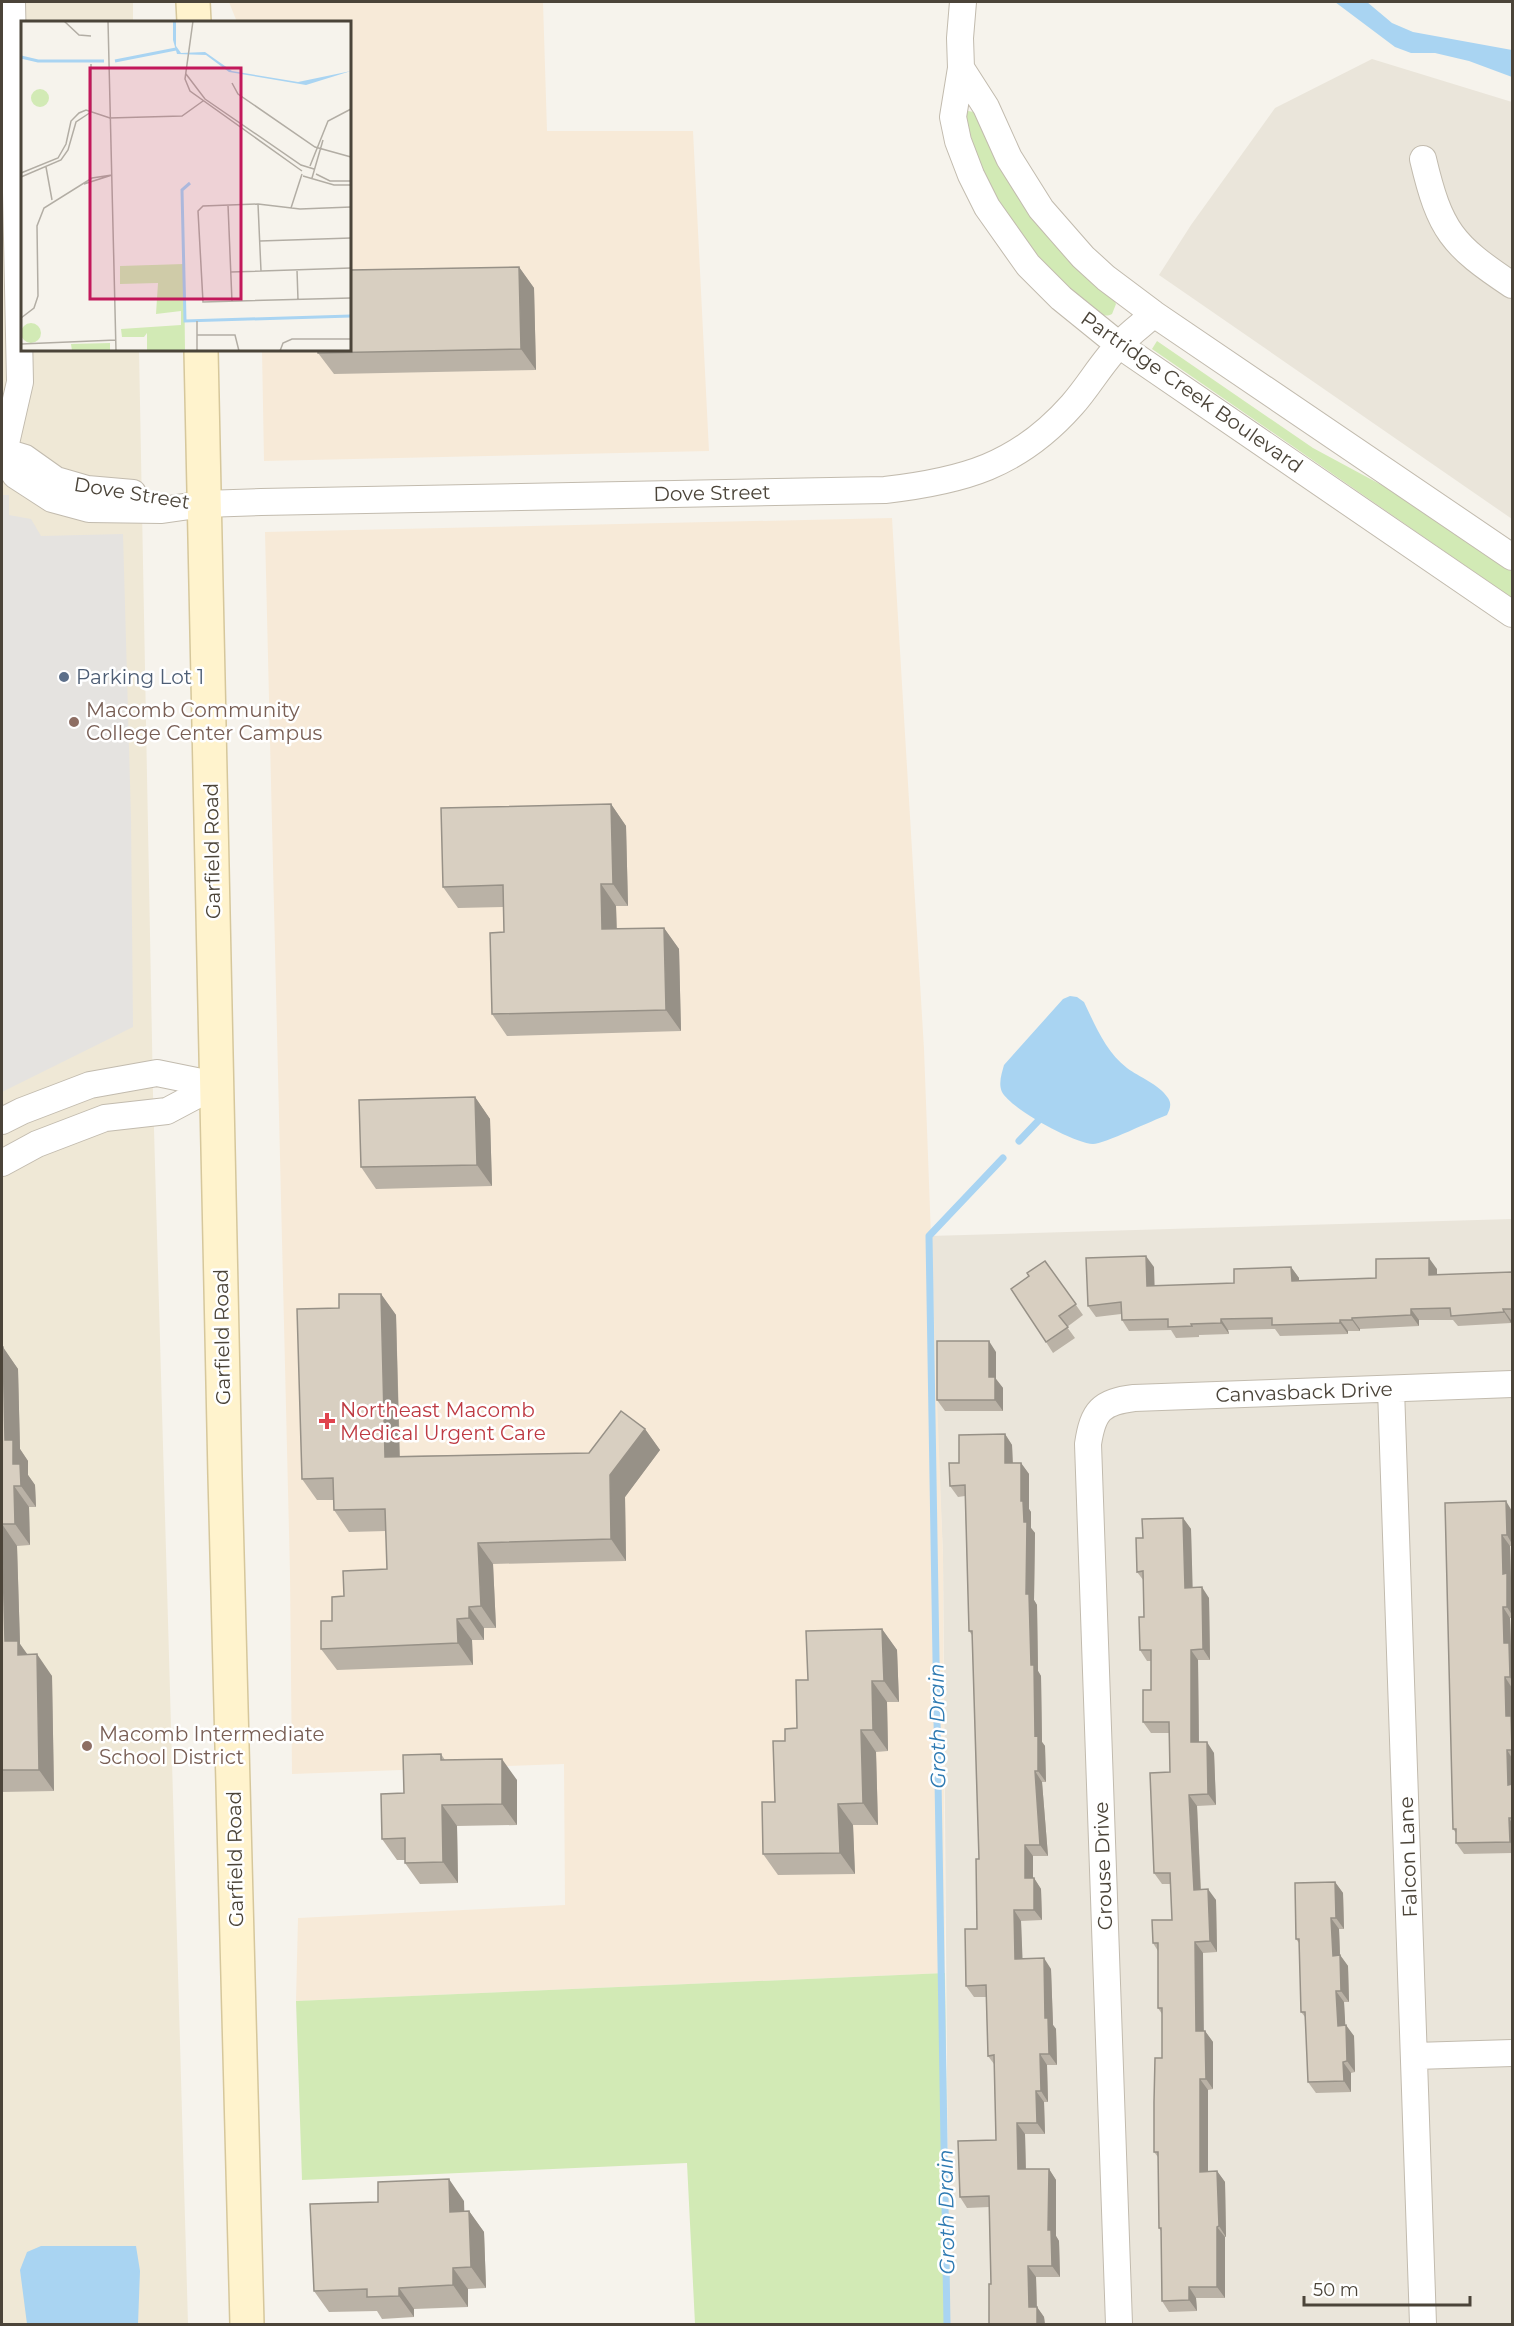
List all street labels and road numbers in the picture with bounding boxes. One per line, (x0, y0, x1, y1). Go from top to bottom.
street label: Partridge Creek Boulevard (1076, 306, 1308, 478)
street label: Dove Street (72, 472, 192, 514)
street label: Dove Street (653, 480, 771, 506)
street label: Garfield Road (199, 783, 225, 919)
street label: Garfield Road (209, 1269, 235, 1405)
street label: Canvasback Drive (1215, 1377, 1393, 1407)
street label: Garfield Road (222, 1791, 248, 1927)
street label: Falcon Lane (1394, 1796, 1422, 1918)
street label: Grouse Drive (1089, 1801, 1117, 1931)

